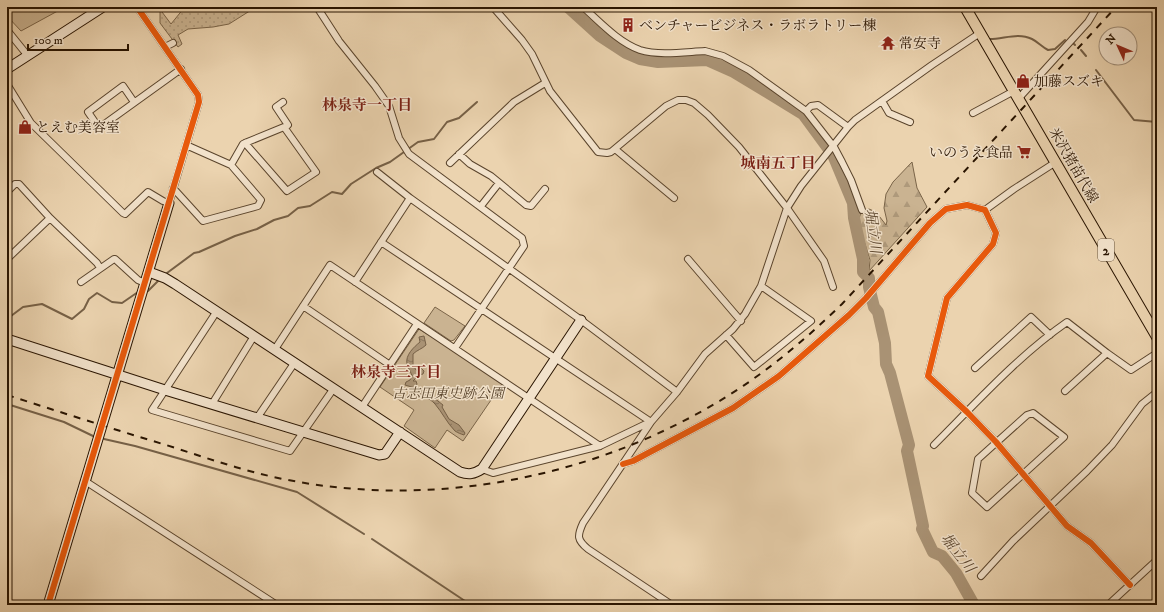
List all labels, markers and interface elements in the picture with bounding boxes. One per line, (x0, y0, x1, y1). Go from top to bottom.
building icon: ベンチャービジネス・ラボラトリー棟 (620, 17, 636, 33)
place label: ベンチャービジネス・ラボラトリー棟 (639, 17, 876, 35)
scale bar (28, 26, 128, 52)
north arrow (1098, 26, 1138, 66)
text: N (1103, 32, 1120, 48)
text: 100 m (34, 33, 63, 48)
temple icon: 常安寺 (880, 35, 896, 51)
place label: 常安寺 (899, 35, 941, 53)
shop icon: 加藤スズキ (1015, 73, 1031, 89)
place label: 加藤スズキ (1034, 73, 1104, 91)
district label: 林泉寺一丁目 (322, 96, 412, 115)
shop icon: とえむ美容室 (17, 119, 33, 135)
place label: とえむ美容室 (36, 119, 120, 137)
street label: 米沢猪苗代線 (1044, 125, 1102, 206)
place label: いのうえ食品 (929, 144, 1013, 162)
supermarket icon: いのうえ食品 (1016, 144, 1032, 160)
district label: 城南五丁目 (740, 154, 816, 173)
water label: 堀立川 (860, 207, 885, 257)
road number: 2 (1098, 239, 1114, 261)
district label: 林泉寺三丁目 (351, 363, 441, 382)
park label: 古志田東史跡公園 (392, 385, 506, 403)
water label: 堀立川 (936, 530, 980, 578)

